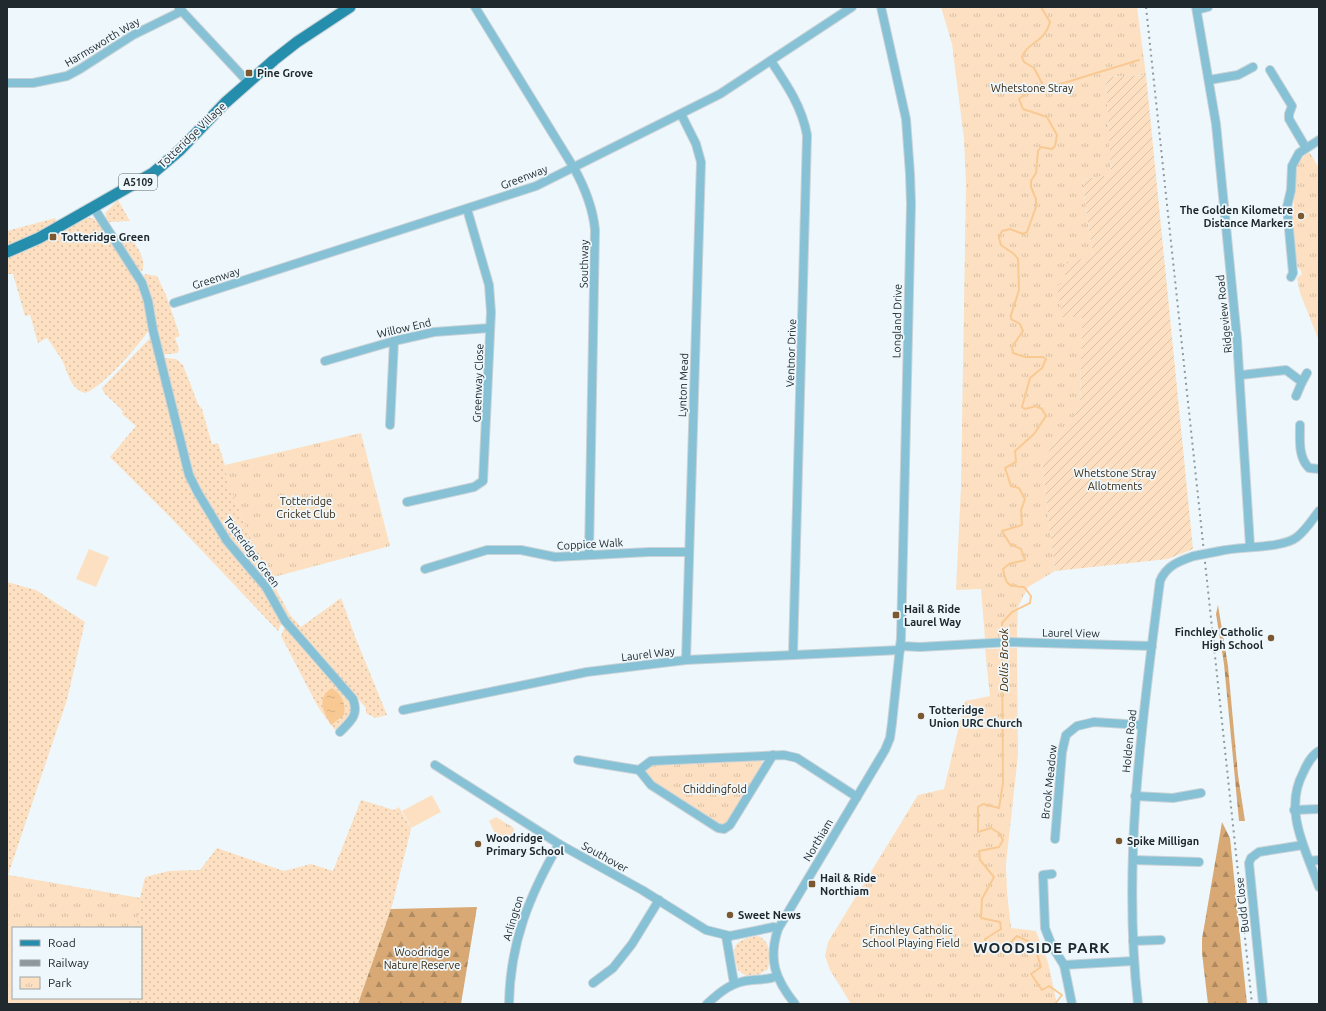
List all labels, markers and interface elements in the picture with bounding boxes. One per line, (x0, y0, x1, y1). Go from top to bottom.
street label: Harmsworth Way (63, 15, 142, 69)
place label: Pine Grove (257, 67, 313, 79)
marker: Pine Grove (244, 68, 254, 78)
park label: Whetstone Stray (991, 82, 1074, 94)
street label: Totteridge Village (156, 100, 228, 170)
street label: Greenway (499, 162, 550, 191)
road number: A5109 (119, 174, 157, 190)
place label: The Golden Kilometre Distance Markers (1180, 204, 1293, 229)
marker: The Golden Kilometre Distance Markers (1296, 211, 1306, 221)
place label: Totteridge Green (61, 231, 150, 243)
marker: Totteridge Green (48, 232, 58, 242)
street label: Southway (578, 239, 590, 288)
street label: Greenway (191, 264, 242, 291)
street label: Ridgeview Road (1214, 274, 1234, 354)
street label: Longland Drive (890, 284, 904, 358)
street label: Willow End (376, 316, 432, 340)
street label: Ventnor Drive (784, 318, 798, 388)
street label: Greenway Close (471, 343, 485, 423)
street label: Lynton Mead (676, 353, 690, 417)
park label: Whetstone Stray Allotments (1074, 467, 1157, 492)
park label: Totteridge Cricket Club (276, 495, 336, 520)
street label: Totteridge Green (222, 515, 282, 589)
street label: Coppice Walk (557, 536, 624, 552)
place label: Hail & Ride Laurel Way (904, 603, 961, 628)
marker: Hail & Ride Laurel Way (891, 610, 901, 620)
street label: Laurel View (1042, 626, 1100, 640)
place label: Finchley Catholic High School (1175, 626, 1264, 651)
water label: Dollis Brook (997, 627, 1010, 692)
marker: Finchley Catholic High School (1266, 633, 1276, 643)
street label: Laurel Way (620, 645, 676, 663)
place label: Totteridge Union URC Church (929, 704, 1022, 729)
street label: Holden Road (1120, 709, 1138, 773)
marker: Totteridge Union URC Church (916, 711, 926, 721)
street label: Brook Meadow (1039, 744, 1059, 820)
park label: Chiddingfold (683, 783, 747, 795)
street label: Northiam (801, 817, 835, 863)
place label: Woodridge Primary School (486, 832, 565, 857)
place label: Spike Milligan (1127, 835, 1199, 847)
marker: Spike Milligan (1114, 836, 1124, 846)
marker: Woodridge Primary School (473, 839, 483, 849)
street label: Southover (580, 839, 631, 875)
place label: Hail & Ride Northiam (820, 872, 876, 897)
street label: Budd Close (1233, 877, 1251, 933)
marker: Hail & Ride Northiam (807, 879, 817, 889)
street label: Arlington (500, 894, 526, 942)
place label: Sweet News (738, 909, 801, 921)
marker: Sweet News (725, 910, 735, 920)
park label: Finchley Catholic School Playing Field (862, 924, 960, 949)
legend (12, 927, 142, 999)
text: Road (48, 936, 76, 949)
district label: WOODSIDE PARK (974, 939, 1110, 956)
park label: Woodridge Nature Reserve (384, 946, 460, 971)
text: Railway (48, 956, 89, 969)
text: Park (48, 976, 72, 989)

